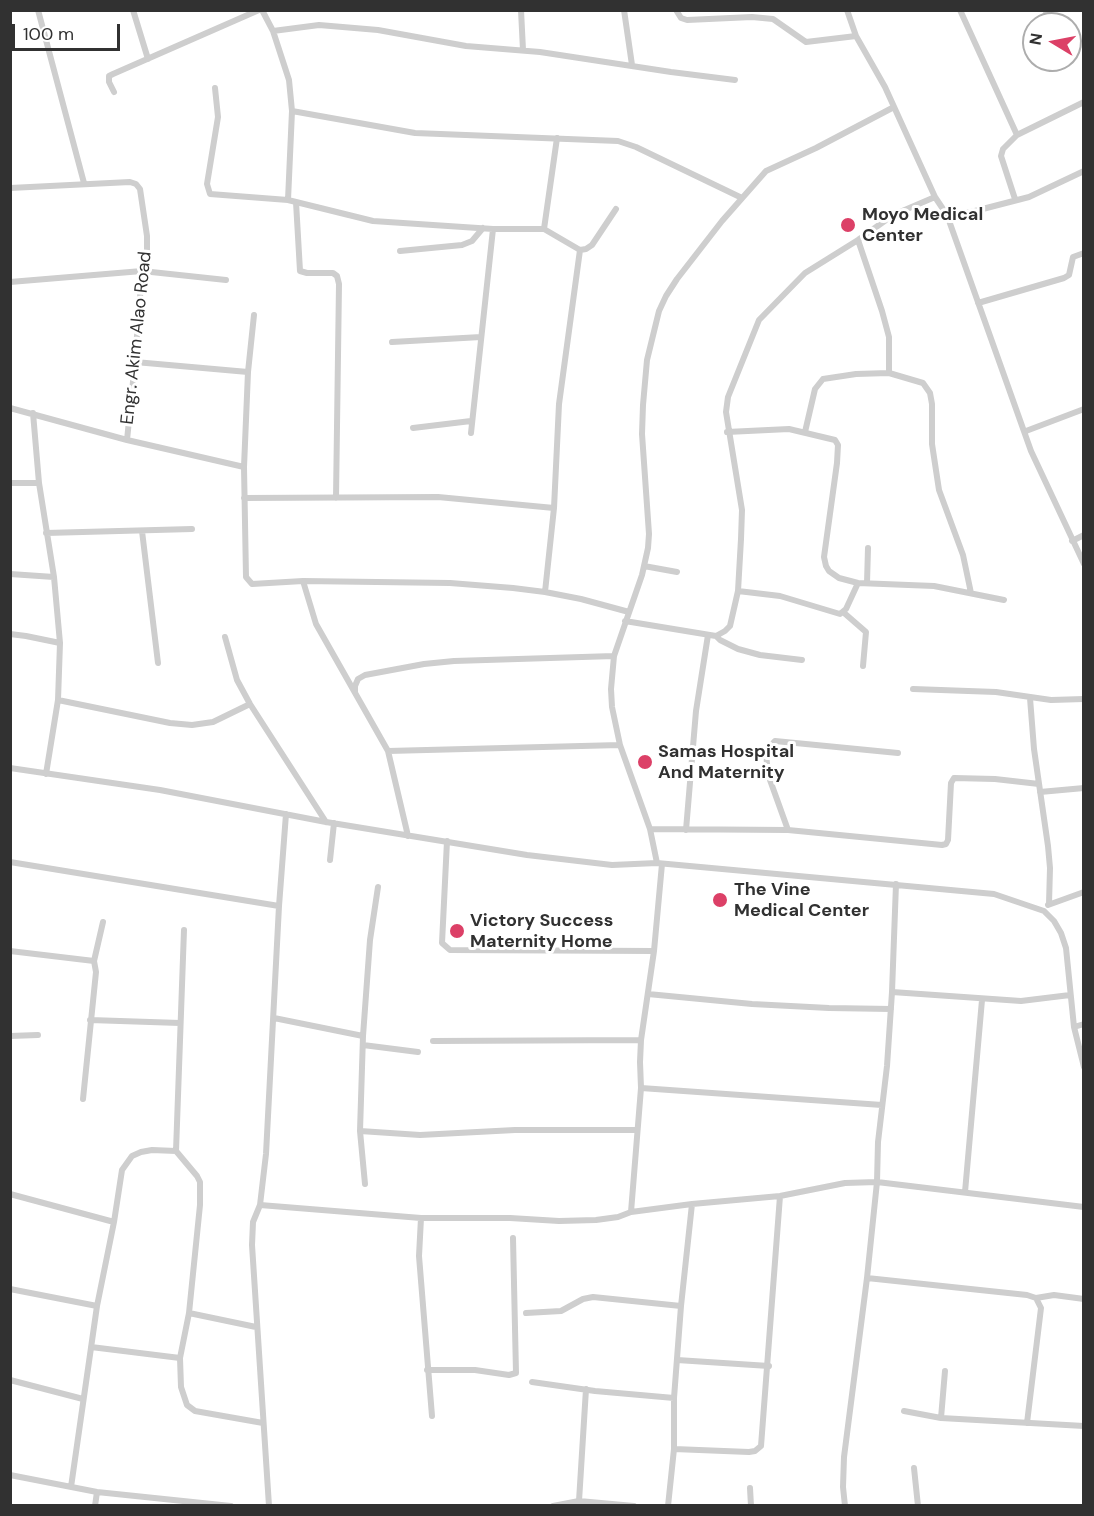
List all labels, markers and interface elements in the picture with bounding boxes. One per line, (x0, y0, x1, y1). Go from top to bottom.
scale bar (15, 12, 123, 50)
north arrow (1022, 12, 1082, 72)
text: 100 m (23, 22, 74, 46)
text: N (1024, 32, 1047, 47)
place label: Moyo Medical Center (862, 204, 983, 246)
marker: Moyo Medical Center (839, 216, 857, 234)
street label: Engr. Akim Alao Road (117, 250, 157, 426)
place label: Samas Hospital And Maternity (658, 741, 794, 783)
marker: Samas Hospital And Maternity (636, 753, 654, 771)
place label: The Vine Medical Center (734, 879, 869, 922)
marker: The Vine Medical Center (711, 891, 729, 909)
place label: Victory Success Maternity Home (470, 910, 613, 952)
marker: Victory Success Maternity Home (448, 922, 466, 940)

